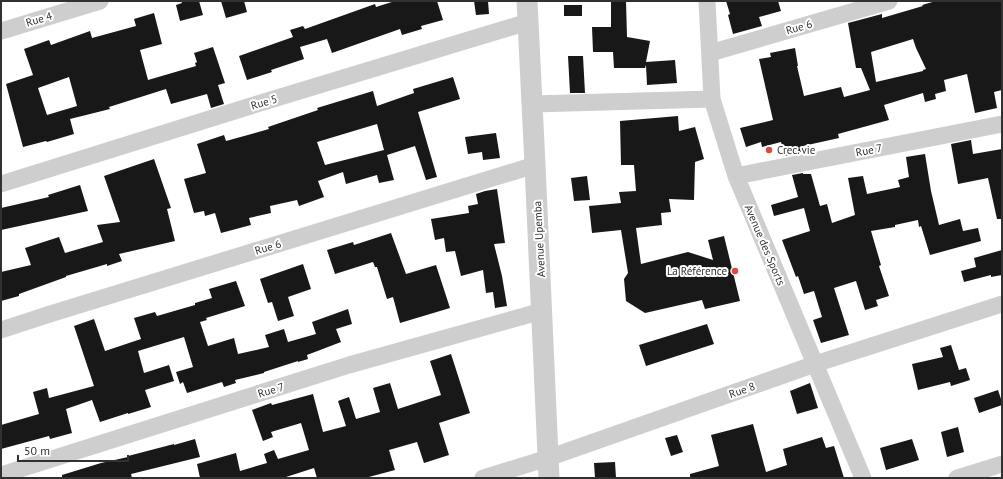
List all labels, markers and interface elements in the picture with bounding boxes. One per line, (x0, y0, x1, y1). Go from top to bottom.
street label: Rue 4 (24, 8, 54, 30)
street label: Rue 6 (784, 17, 814, 37)
street label: Rue 5 (249, 91, 279, 113)
street label: Rue 7 (854, 141, 884, 159)
place label: Crec. vie (777, 143, 816, 157)
marker: Crec. vie (764, 145, 774, 155)
street label: Avenue Upemba (530, 201, 548, 277)
street label: Avenue des Sports (742, 202, 788, 288)
street label: Rue 6 (253, 236, 283, 258)
place label: La Référence (667, 264, 727, 278)
marker: La Référence (730, 266, 740, 276)
street label: Rue 7 (256, 379, 286, 401)
street label: Rue 8 (727, 379, 757, 401)
scale bar (18, 437, 128, 463)
text: 50 m (24, 443, 50, 458)

